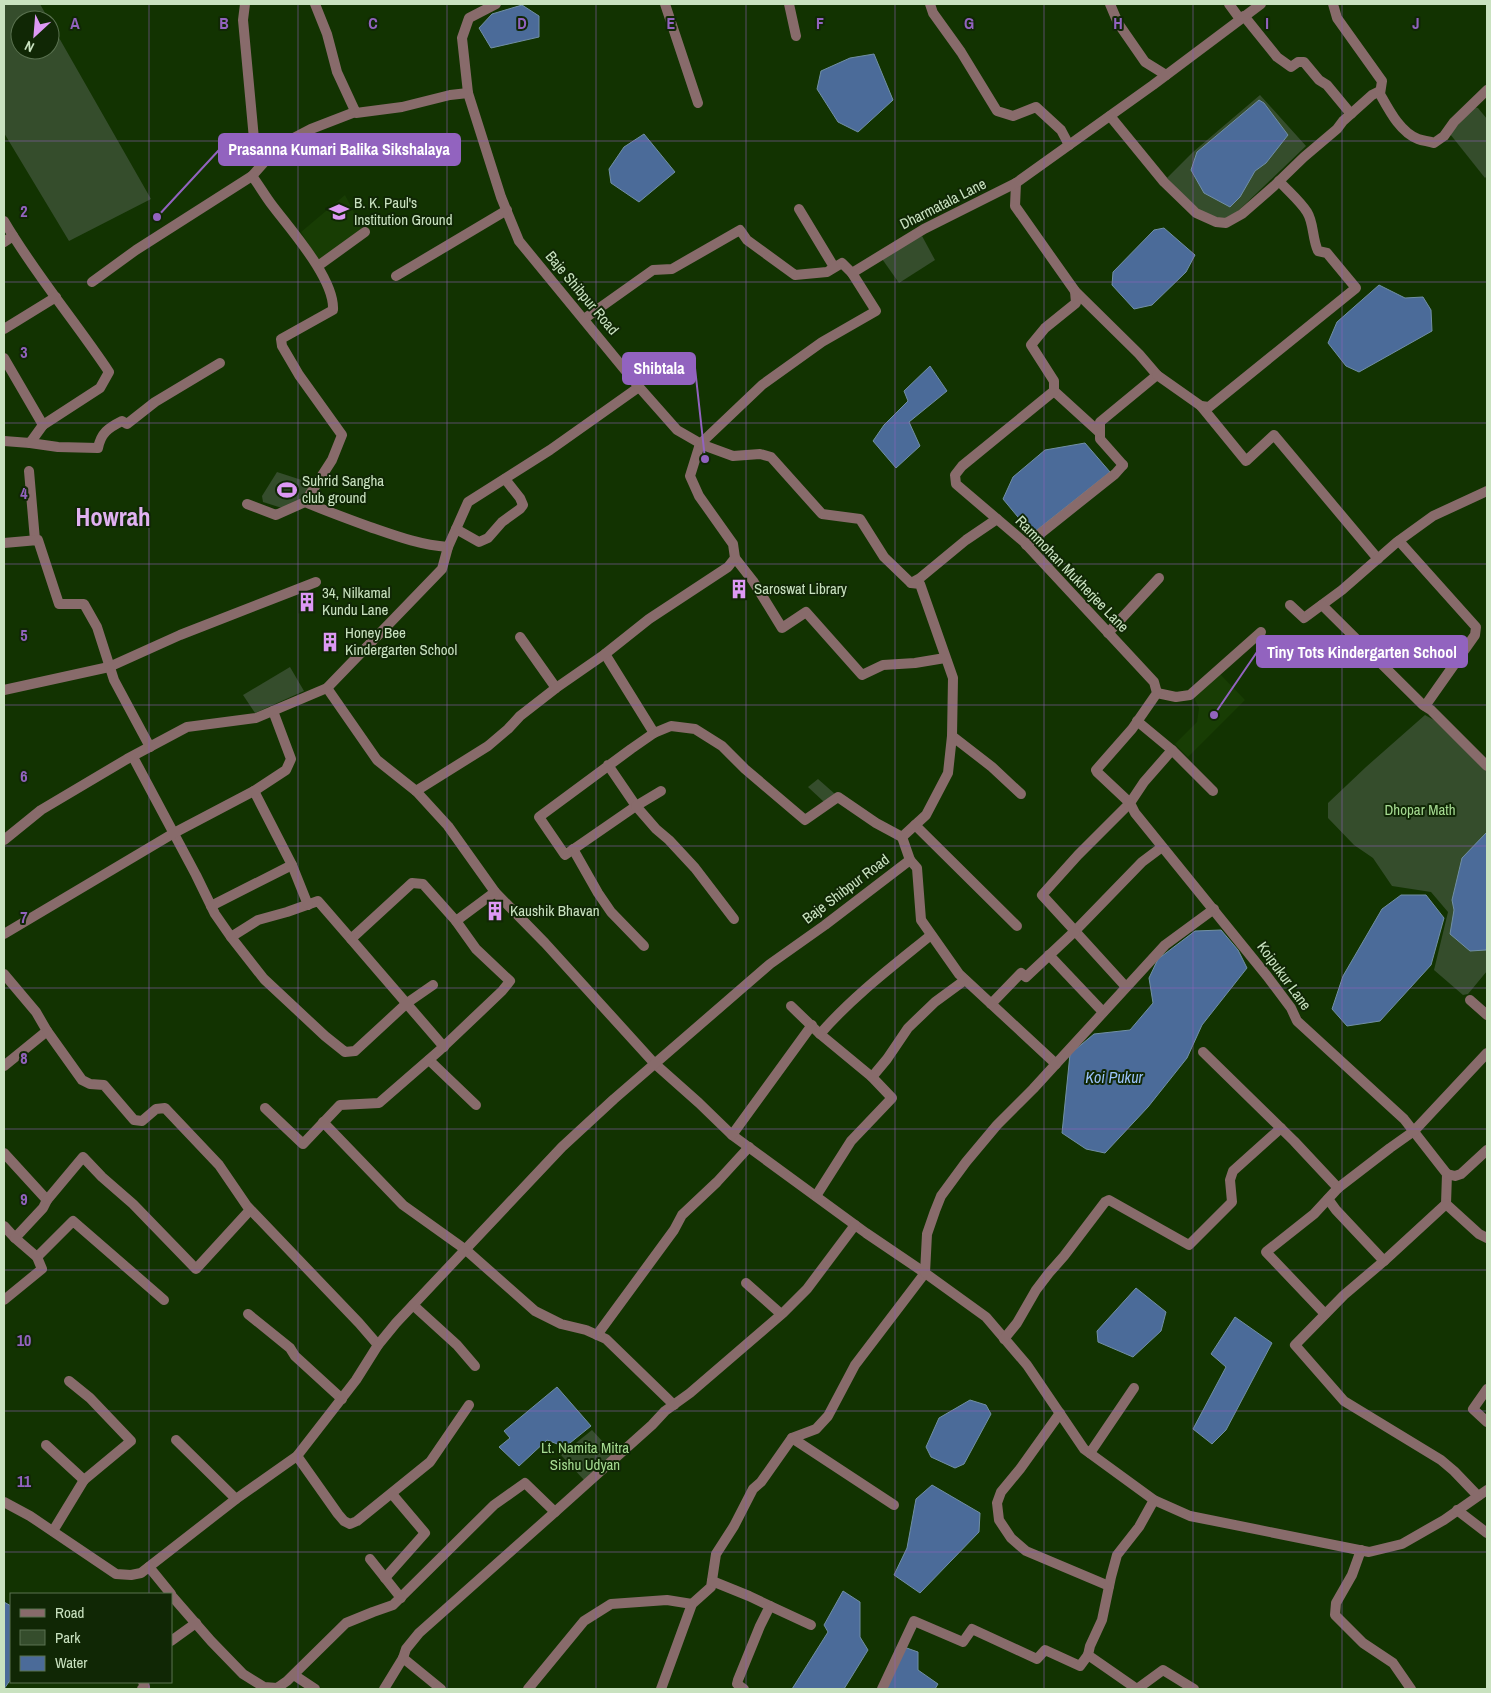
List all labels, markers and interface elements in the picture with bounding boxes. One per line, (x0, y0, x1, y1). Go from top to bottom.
north arrow (10, 10, 60, 60)
text: A (70, 12, 80, 34)
text: B (219, 12, 229, 34)
text: C (368, 12, 378, 34)
text: D (517, 12, 527, 34)
text: E (667, 12, 676, 34)
text: F (816, 12, 824, 34)
text: G (964, 12, 974, 34)
text: H (1113, 12, 1123, 34)
text: I (1265, 12, 1269, 34)
text: J (1412, 12, 1420, 34)
text: N (22, 37, 37, 57)
callout: Prasanna Kumari Balika Sikshalaya (219, 134, 460, 165)
text: Prasanna Kumari Balika Sikshalaya (228, 138, 451, 160)
street label: Dharmatala Lane (896, 173, 990, 234)
place label: B. K. Paul's Institution Ground (354, 192, 452, 230)
text: 2 (20, 200, 28, 222)
school or university icon: B. K. Paul's Institution Ground (328, 201, 350, 223)
street label: Baje Shibpur Road (541, 246, 624, 339)
text: 3 (20, 341, 28, 363)
callout: Shibtala (623, 353, 695, 384)
text: Shibtala (633, 357, 685, 379)
place label: Suhrid Sangha club ground (302, 470, 384, 508)
sports icon: Suhrid Sangha club ground (276, 479, 298, 501)
text: 4 (20, 482, 28, 504)
district label: Howrah (75, 500, 151, 534)
street label: Rammohan Mukherjee Lane (1011, 511, 1134, 637)
building icon: Saroswat Library (728, 578, 750, 600)
place label: Saroswat Library (754, 578, 848, 599)
place label: 34, Nilkamal Kundu Lane (322, 582, 390, 620)
building icon: 34, Nilkamal Kundu Lane (296, 591, 318, 613)
place label: Honey Bee Kindergarten School (345, 622, 457, 660)
text: 5 (20, 624, 28, 646)
building icon: Honey Bee Kindergarten School (319, 631, 341, 653)
callout: Tiny Tots Kindergarten School (1257, 636, 1467, 667)
text: Tiny Tots Kindergarten School (1267, 641, 1457, 663)
text: 6 (20, 765, 28, 787)
park label: Dhopar Math (1384, 799, 1456, 820)
street label: Baje Shibpur Road (798, 849, 894, 928)
building icon: Kaushik Bhavan (484, 900, 506, 922)
place label: Kaushik Bhavan (510, 900, 600, 921)
text: 7 (20, 906, 28, 928)
street label: Koipukur Lane (1252, 937, 1317, 1014)
text: 8 (20, 1047, 28, 1069)
water label: Koi Pukur (1085, 1066, 1143, 1088)
text: 9 (20, 1188, 28, 1210)
text: 10 (17, 1329, 31, 1351)
park label: Lt. Namita Mitra Sishu Udyan (541, 1437, 629, 1475)
text: 11 (17, 1470, 32, 1492)
legend (10, 1593, 172, 1683)
text: Road (55, 1602, 84, 1623)
text: Park (55, 1627, 81, 1648)
text: Water (55, 1652, 87, 1673)

